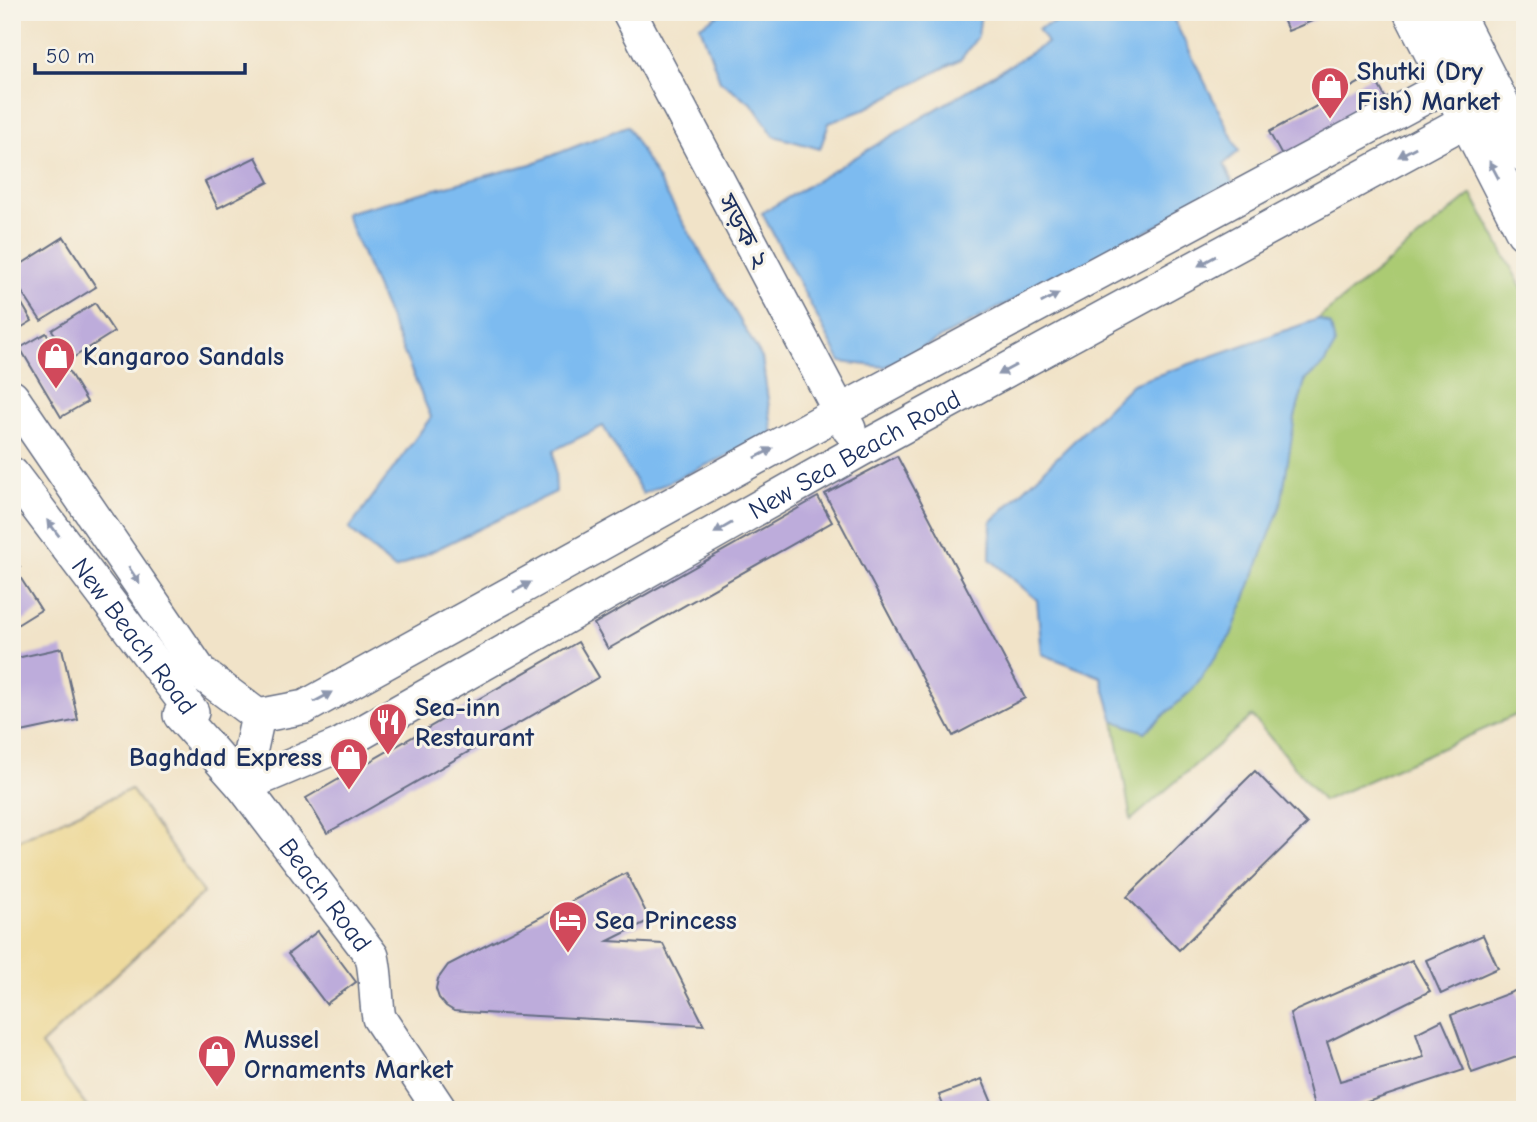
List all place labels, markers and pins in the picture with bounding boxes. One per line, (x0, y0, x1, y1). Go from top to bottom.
place label: Shutki (Dry Fish) Market (1357, 57, 1500, 117)
shop icon: Shutki (Dry Fish) Market (1309, 65, 1351, 120)
shop icon: Kangaroo Sandals (35, 335, 77, 390)
place label: Kangaroo Sandals (83, 342, 284, 372)
place label: Sea-inn Restaurant (415, 693, 535, 753)
restaurant icon: Sea-inn Restaurant (367, 701, 409, 756)
shop icon: Baghdad Express (328, 736, 370, 791)
place label: Baghdad Express (129, 743, 322, 773)
hotel icon: Sea Princess (547, 899, 589, 954)
place label: Sea Princess (595, 906, 737, 936)
place label: Mussel Ornaments Market (244, 1025, 453, 1085)
shop icon: Mussel Ornaments Market (196, 1033, 238, 1088)

